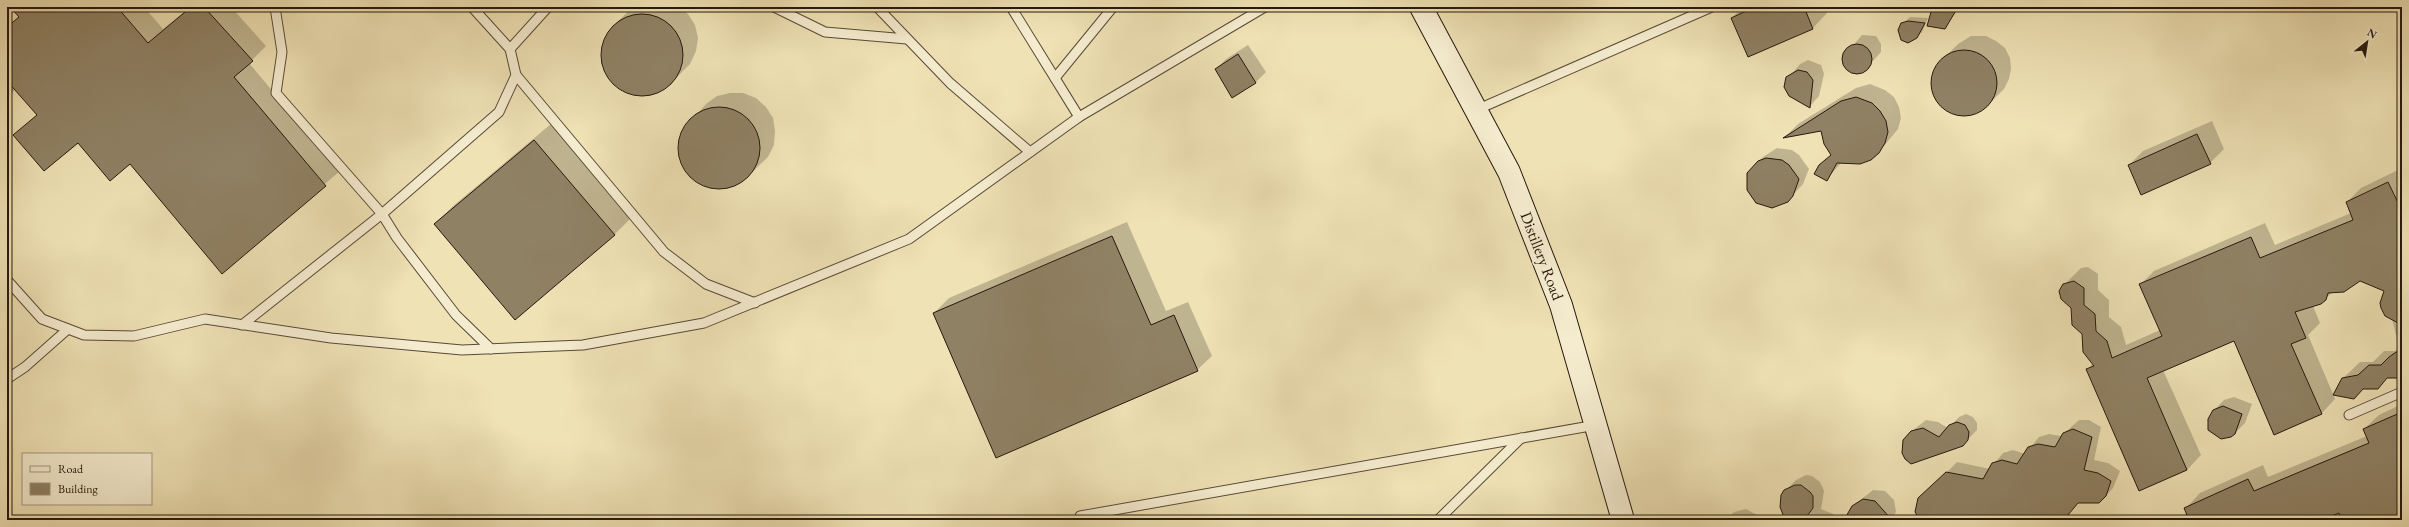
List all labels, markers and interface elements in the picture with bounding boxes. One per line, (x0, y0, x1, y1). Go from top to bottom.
north arrow (2347, 22, 2387, 62)
text: N (2365, 25, 2379, 42)
street label: Distillery Road (1516, 209, 1569, 304)
legend (22, 453, 152, 505)
text: Road (58, 461, 84, 477)
text: Building (58, 481, 99, 497)

